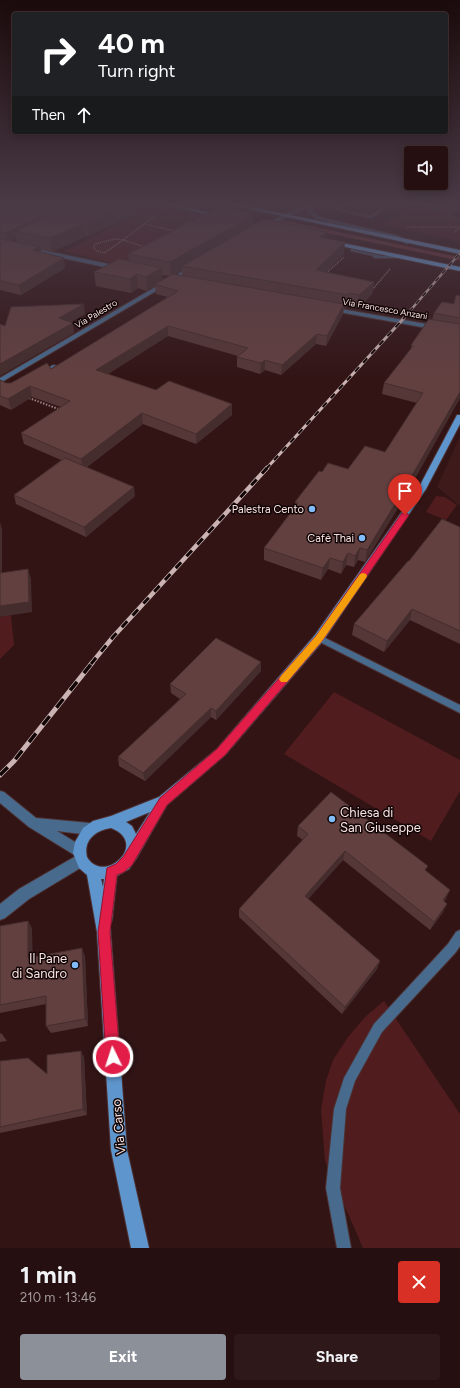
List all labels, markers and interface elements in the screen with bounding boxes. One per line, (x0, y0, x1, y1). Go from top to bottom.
text: 40 m (98, 26, 165, 60)
icon: right (32, 28, 84, 80)
text: Turn right (98, 60, 175, 82)
icon: ahead (73, 104, 95, 126)
text: Then (32, 106, 65, 124)
map controls (404, 146, 448, 190)
button: sound (404, 146, 448, 190)
street label: Via Francesco Anzani (342, 296, 428, 321)
street label: Via Palestro (73, 297, 119, 331)
pin (388, 474, 422, 515)
icon: arrive (394, 480, 416, 502)
place label: Palestra Cento (232, 503, 304, 516)
marker: Palestra Cento (307, 504, 317, 514)
place label: Cafè Thai (307, 532, 354, 545)
marker: Cafè Thai (357, 533, 367, 543)
place label: Chiesa di San Giuseppe (340, 805, 421, 835)
marker: Chiesa di San Giuseppe (327, 814, 337, 824)
place label: Il Pane di Sandro (12, 951, 67, 981)
marker: Il Pane di Sandro (70, 960, 80, 970)
position arrow (92, 1036, 134, 1078)
street label: Via Carso (109, 1098, 128, 1155)
text: 1 min (20, 1260, 77, 1289)
button: close (398, 1261, 440, 1303)
text: 210 m · 13:46 (20, 1290, 96, 1305)
button: Exit (20, 1334, 226, 1380)
button: Share (234, 1334, 440, 1380)

